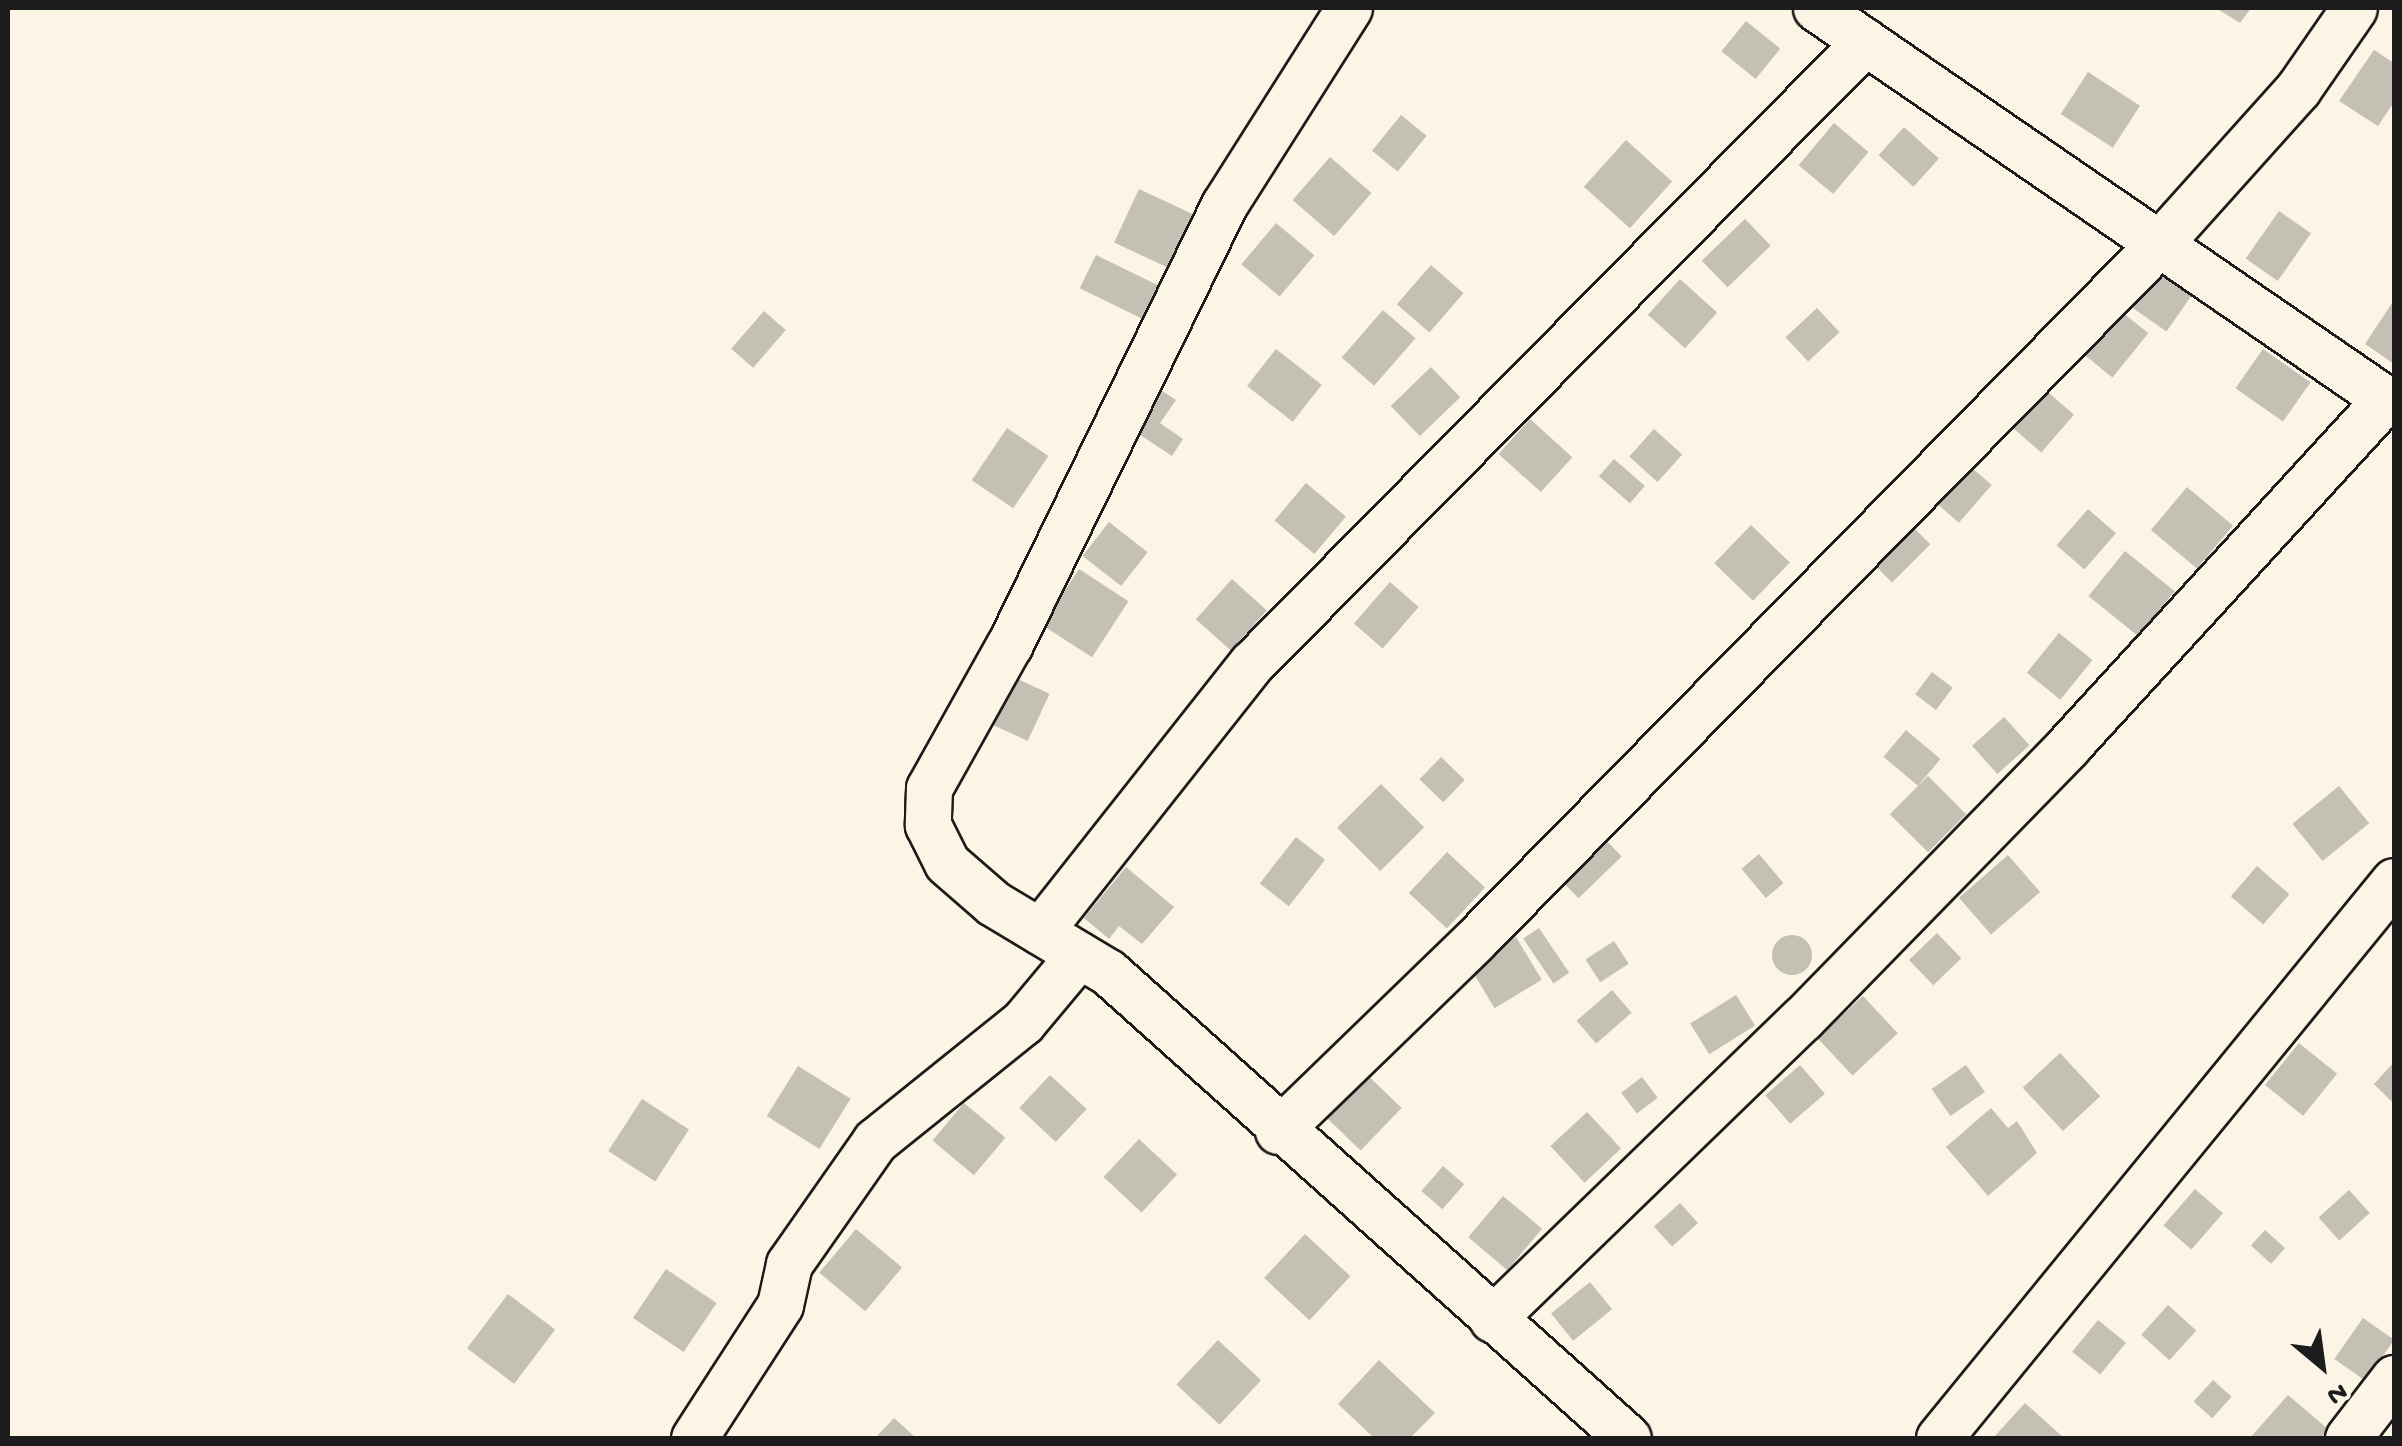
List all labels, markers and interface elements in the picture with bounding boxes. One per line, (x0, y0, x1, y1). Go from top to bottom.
north arrow (2272, 1316, 2372, 1416)
text: N (2321, 1374, 2353, 1412)

